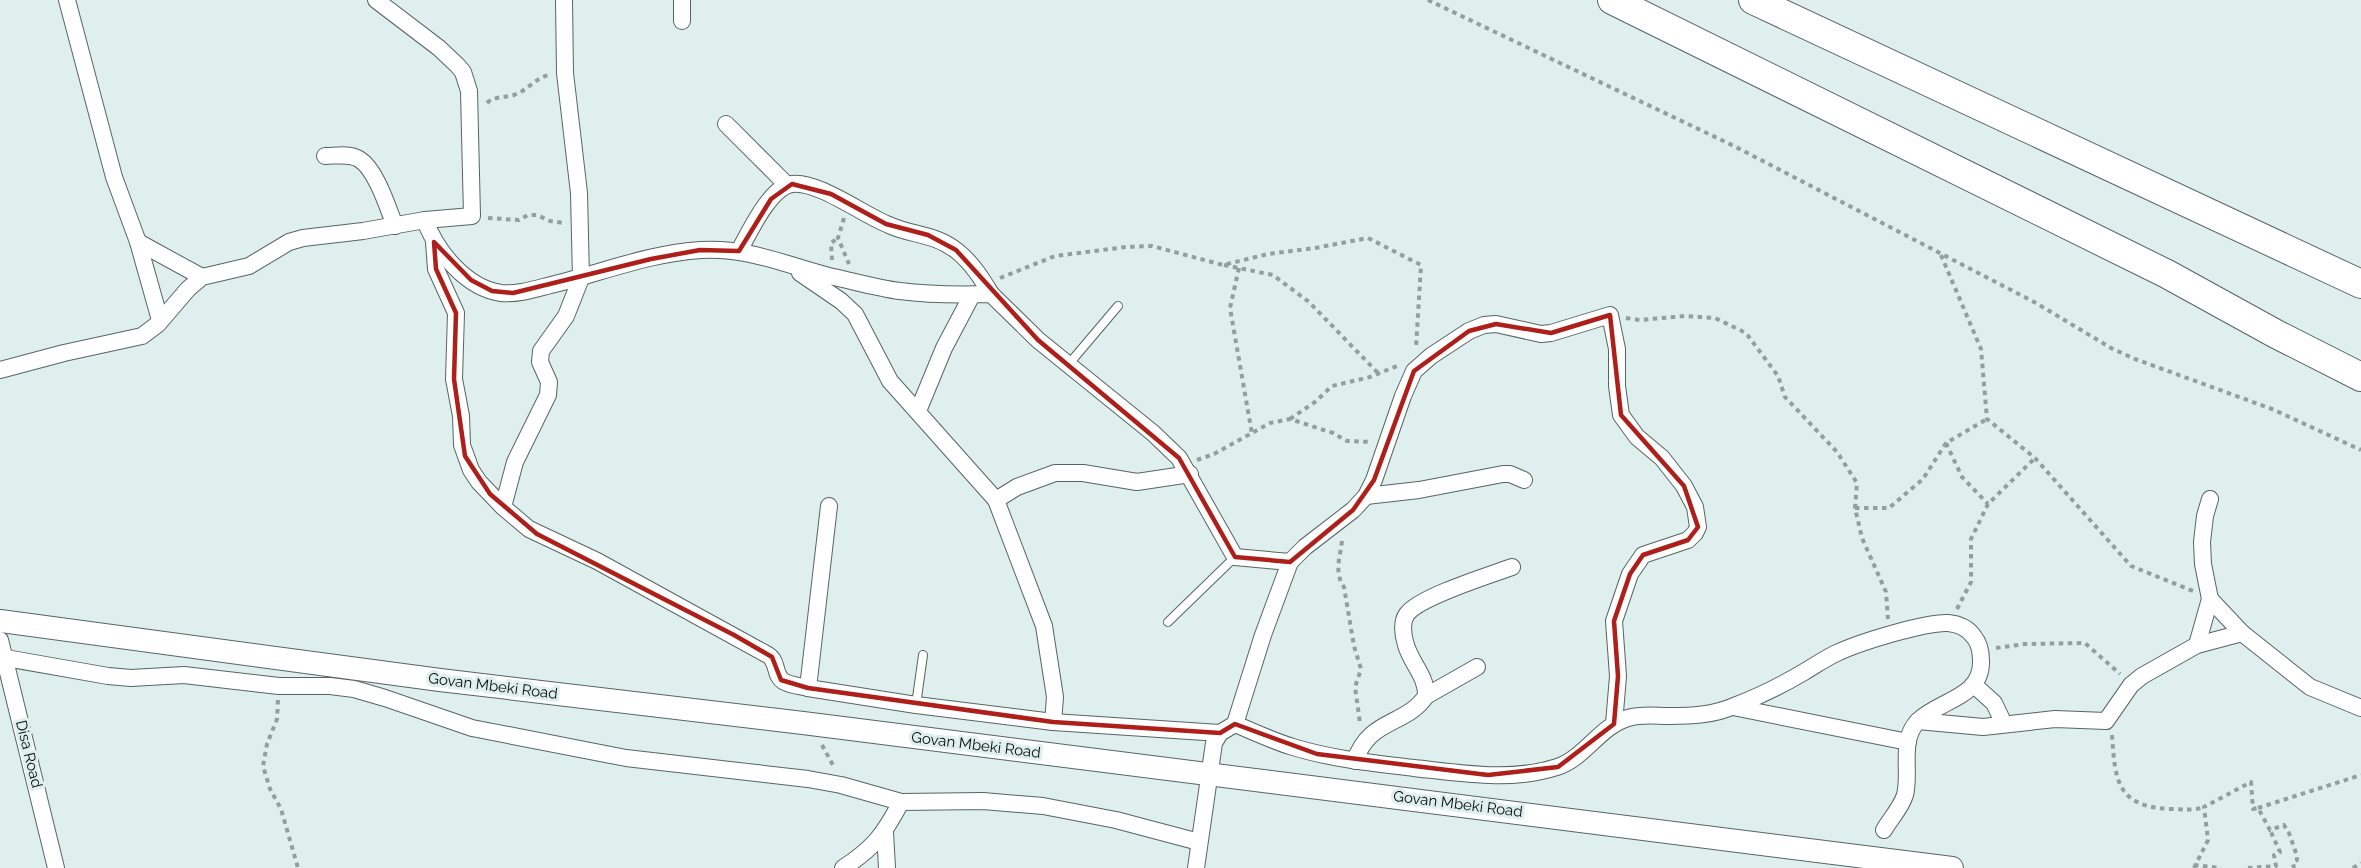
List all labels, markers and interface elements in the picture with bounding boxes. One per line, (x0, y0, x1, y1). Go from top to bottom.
street label: Govan Mbeki Road (427, 669, 559, 703)
street label: Disa Road (12, 718, 46, 790)
street label: Govan Mbeki Road (910, 728, 1042, 762)
street label: Govan Mbeki Road (1392, 787, 1524, 821)

